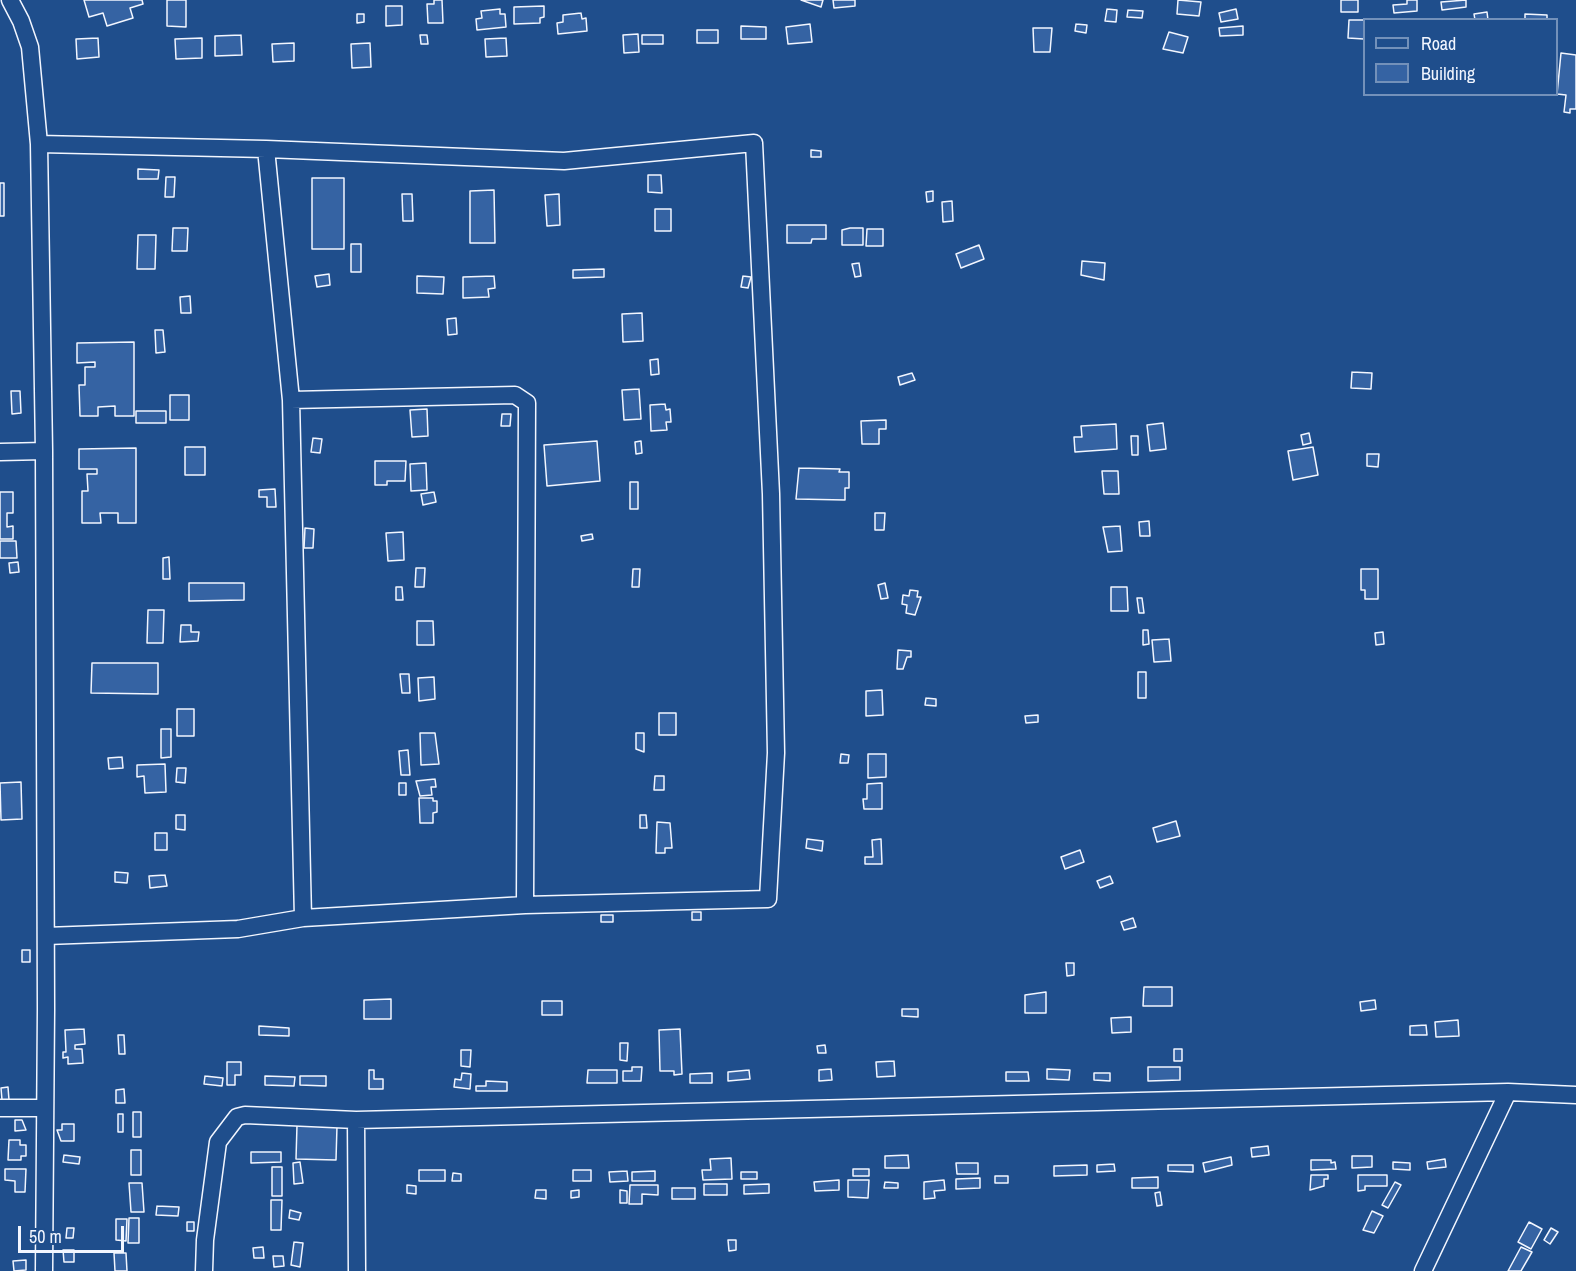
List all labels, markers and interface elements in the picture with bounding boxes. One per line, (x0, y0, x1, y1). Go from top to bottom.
legend (1363, 18, 1558, 96)
text: Road (1421, 31, 1456, 56)
text: Building (1421, 61, 1475, 86)
scale bar (21, 1214, 128, 1252)
text: 50 m (29, 1224, 62, 1249)

